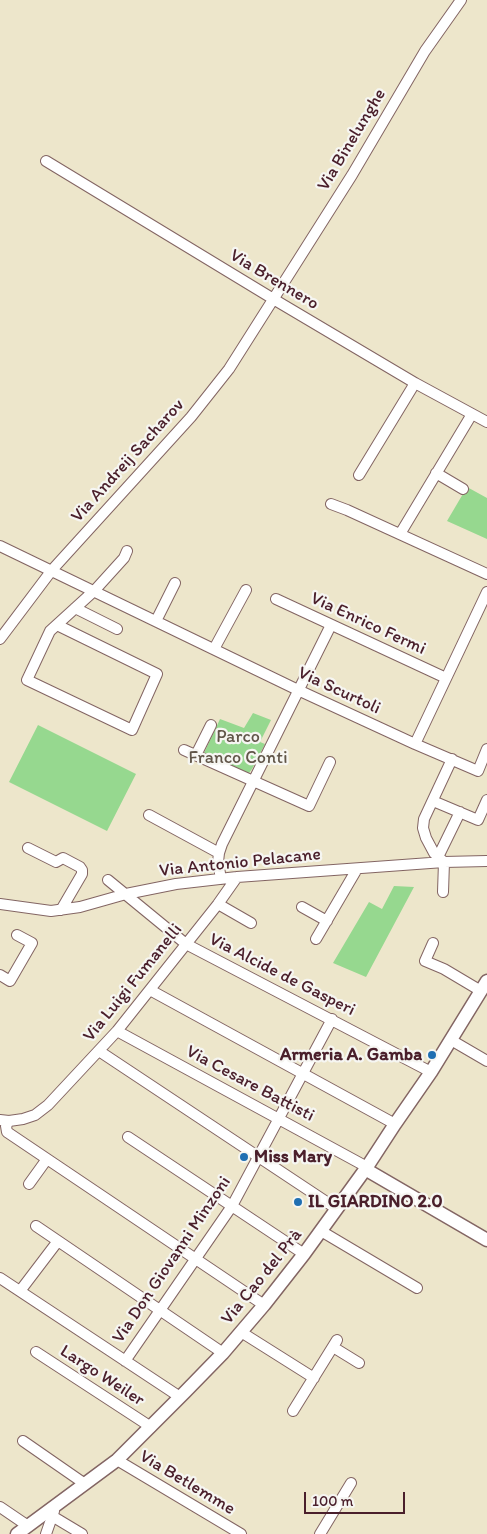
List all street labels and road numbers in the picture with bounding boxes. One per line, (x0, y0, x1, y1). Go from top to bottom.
street label: Via Binelunghe (313, 85, 391, 195)
street label: Via Brennero (226, 245, 322, 315)
street label: Via Andreij Sacharov (67, 395, 189, 527)
street label: Via Enrico Fermi (307, 588, 429, 660)
street label: Via Scurtoli (294, 662, 384, 720)
street label: Via Antonio Pelacane (158, 844, 322, 882)
street label: Via Luigi Fumanelli (79, 920, 187, 1046)
street label: Via Alcide de Gasperi (205, 929, 359, 1021)
street label: Via Cesare Battisti (182, 1041, 318, 1127)
street label: Via Don Giovanni Minzoni (108, 1172, 236, 1348)
street label: Via Cao del Prà (217, 1225, 307, 1329)
street label: Largo Weiler (56, 1341, 148, 1411)
street label: Via Betlemme (135, 1446, 239, 1520)

